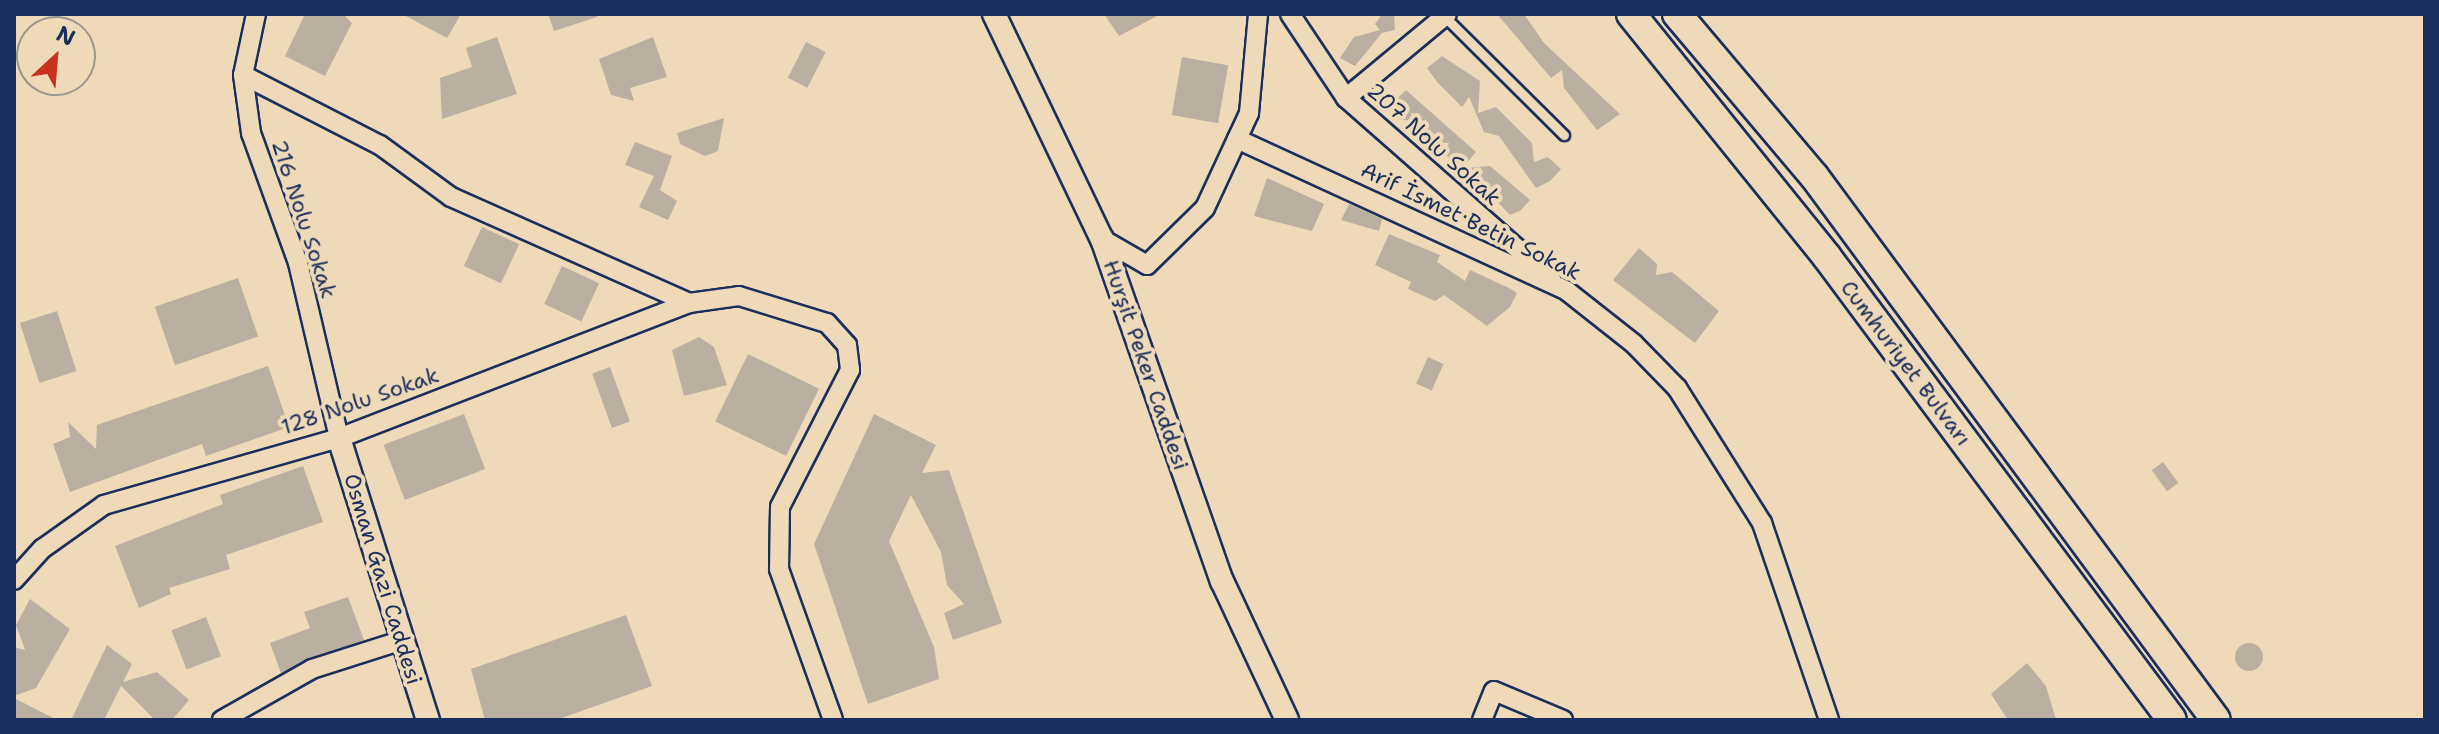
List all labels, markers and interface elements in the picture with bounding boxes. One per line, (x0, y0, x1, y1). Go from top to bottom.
north arrow (16, 16, 96, 96)
text: N (52, 19, 80, 53)
street label: 207 Nolu Sokak (1362, 77, 1506, 211)
street label: 216 Nolu Sokak (266, 136, 342, 302)
street label: Arif İsmet Betin Sokak (1357, 156, 1585, 286)
street label: Hurşit Peker Caddesi (1098, 256, 1194, 474)
street label: Cumhuriyet Bulvarı (1835, 275, 1977, 451)
street label: 128 Nolu Sokak (278, 362, 442, 440)
street label: Osman Gazi Caddesi (338, 470, 428, 688)

